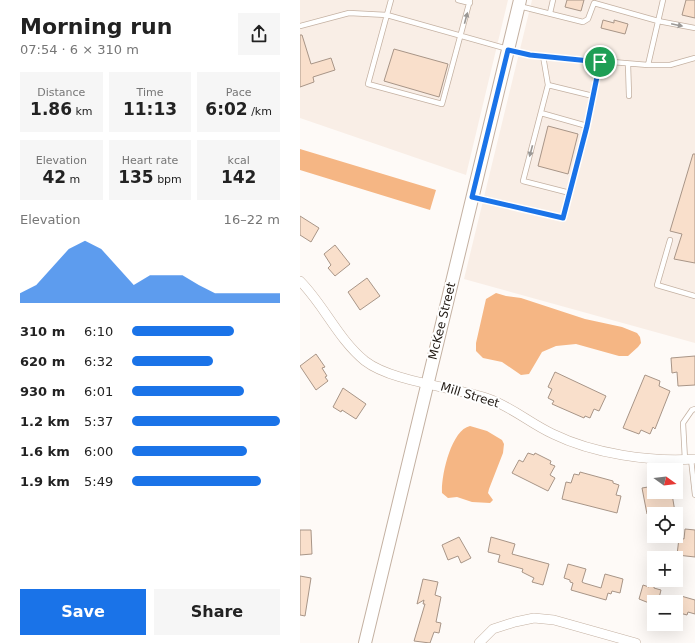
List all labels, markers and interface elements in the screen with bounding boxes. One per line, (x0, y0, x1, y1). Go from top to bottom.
one-way arrow (463, 11, 469, 23)
button: share (238, 13, 280, 55)
text: Morning run (20, 14, 172, 39)
one-way arrow (671, 22, 683, 28)
text: 07:54 · 6 × 310 m (20, 42, 139, 57)
pin (583, 45, 617, 79)
icon: arrive (589, 51, 611, 73)
text: Distance (37, 86, 85, 99)
text: Time (137, 86, 163, 99)
text: Pace (226, 86, 252, 99)
text: 1.86 (30, 99, 72, 119)
text: 11:13 (123, 99, 177, 119)
text: 6:02 (205, 99, 248, 119)
text: km (72, 105, 93, 118)
text: /km (248, 105, 272, 118)
one-way arrow (527, 145, 533, 157)
text: Elevation (36, 154, 87, 167)
text: Heart rate (122, 154, 178, 167)
text: kcal (228, 154, 250, 167)
text: 42 (42, 167, 66, 187)
text: 135 (118, 167, 154, 187)
text: 142 (221, 167, 256, 187)
text: m (66, 173, 80, 186)
text: bpm (154, 173, 182, 186)
text: Elevation (20, 212, 80, 227)
text: 16–22 m (224, 212, 280, 227)
street label: McKee Street (426, 281, 458, 361)
text: 310 m (20, 324, 65, 339)
text: 6:10 (84, 324, 113, 339)
text: 620 m (20, 354, 65, 369)
text: 6:32 (84, 354, 113, 369)
street label: Mill Street (439, 379, 501, 411)
text: 930 m (20, 384, 65, 399)
text: 6:01 (84, 384, 113, 399)
text: 1.2 km (20, 414, 70, 429)
text: 5:37 (84, 414, 113, 429)
text: 1.6 km (20, 444, 70, 459)
text: 6:00 (84, 444, 113, 459)
north arrow (647, 463, 683, 499)
map controls (647, 463, 683, 631)
text: 1.9 km (20, 474, 70, 489)
text: 5:49 (84, 474, 113, 489)
button: locate (647, 507, 683, 543)
button: + (647, 551, 683, 587)
button: Save (20, 589, 146, 635)
button: Share (154, 589, 280, 635)
button: − (647, 595, 683, 631)

